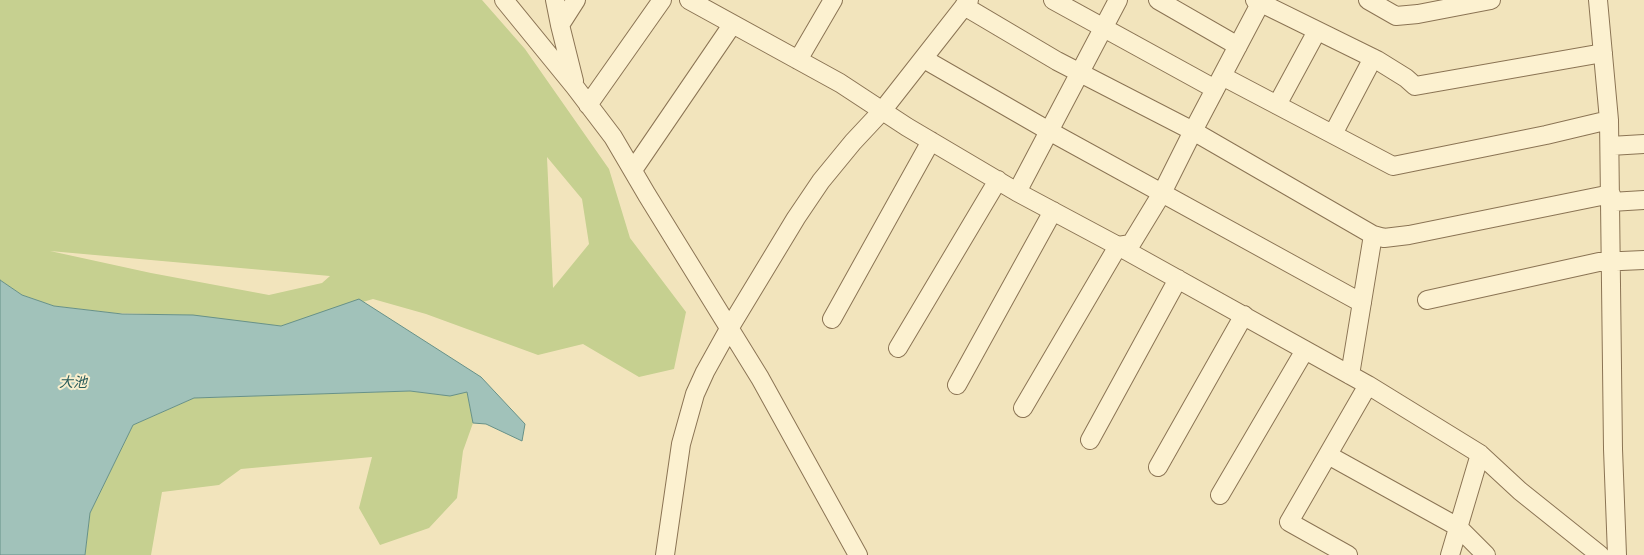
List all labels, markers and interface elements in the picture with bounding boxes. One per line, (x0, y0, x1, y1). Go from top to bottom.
water label: 大池 (59, 374, 87, 390)

